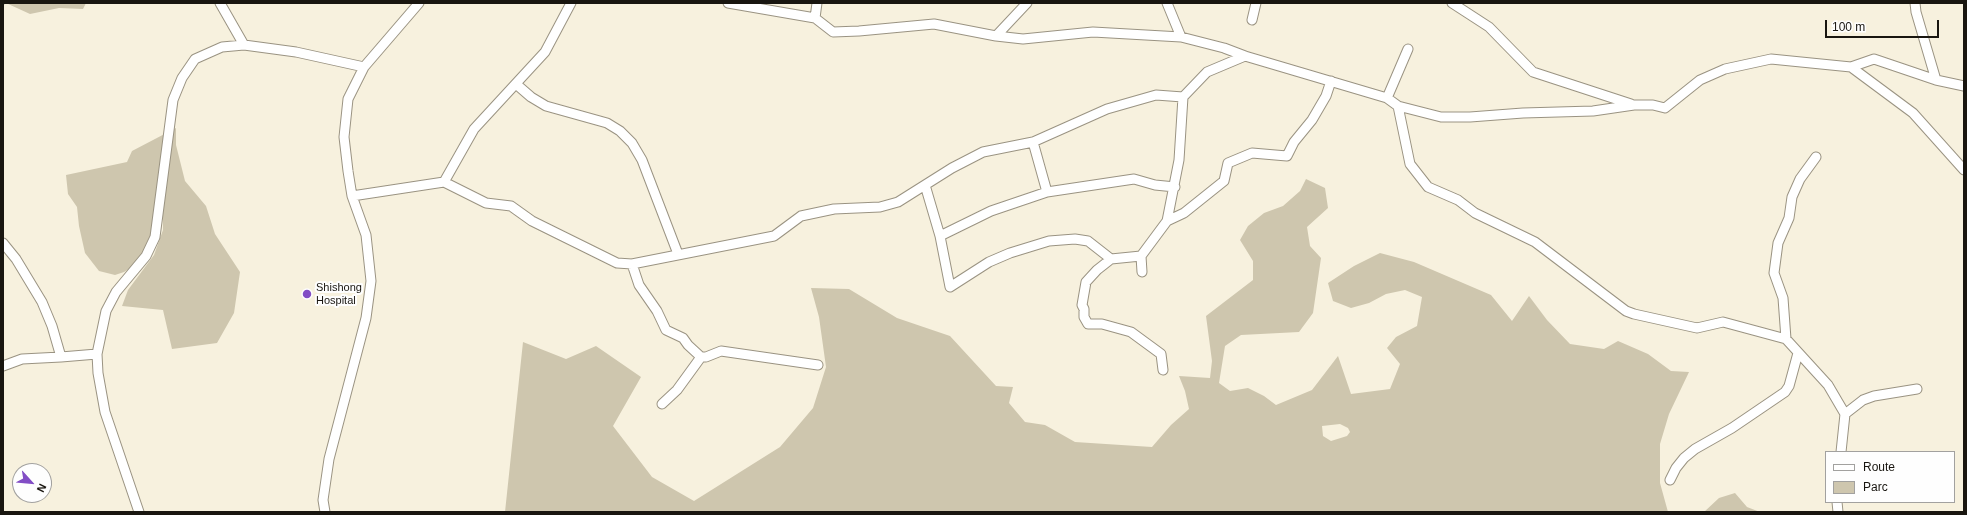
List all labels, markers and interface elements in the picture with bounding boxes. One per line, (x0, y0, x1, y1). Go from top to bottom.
scale bar (1827, 12, 1941, 38)
text: 100 m (1832, 20, 1865, 34)
place label: Shishong Hospital (316, 281, 362, 307)
marker: Shishong Hospital (301, 288, 313, 300)
legend (1825, 451, 1955, 503)
text: Route (1863, 460, 1895, 474)
north arrow (12, 463, 52, 503)
text: Parc (1863, 480, 1888, 494)
text: N (35, 482, 49, 494)

